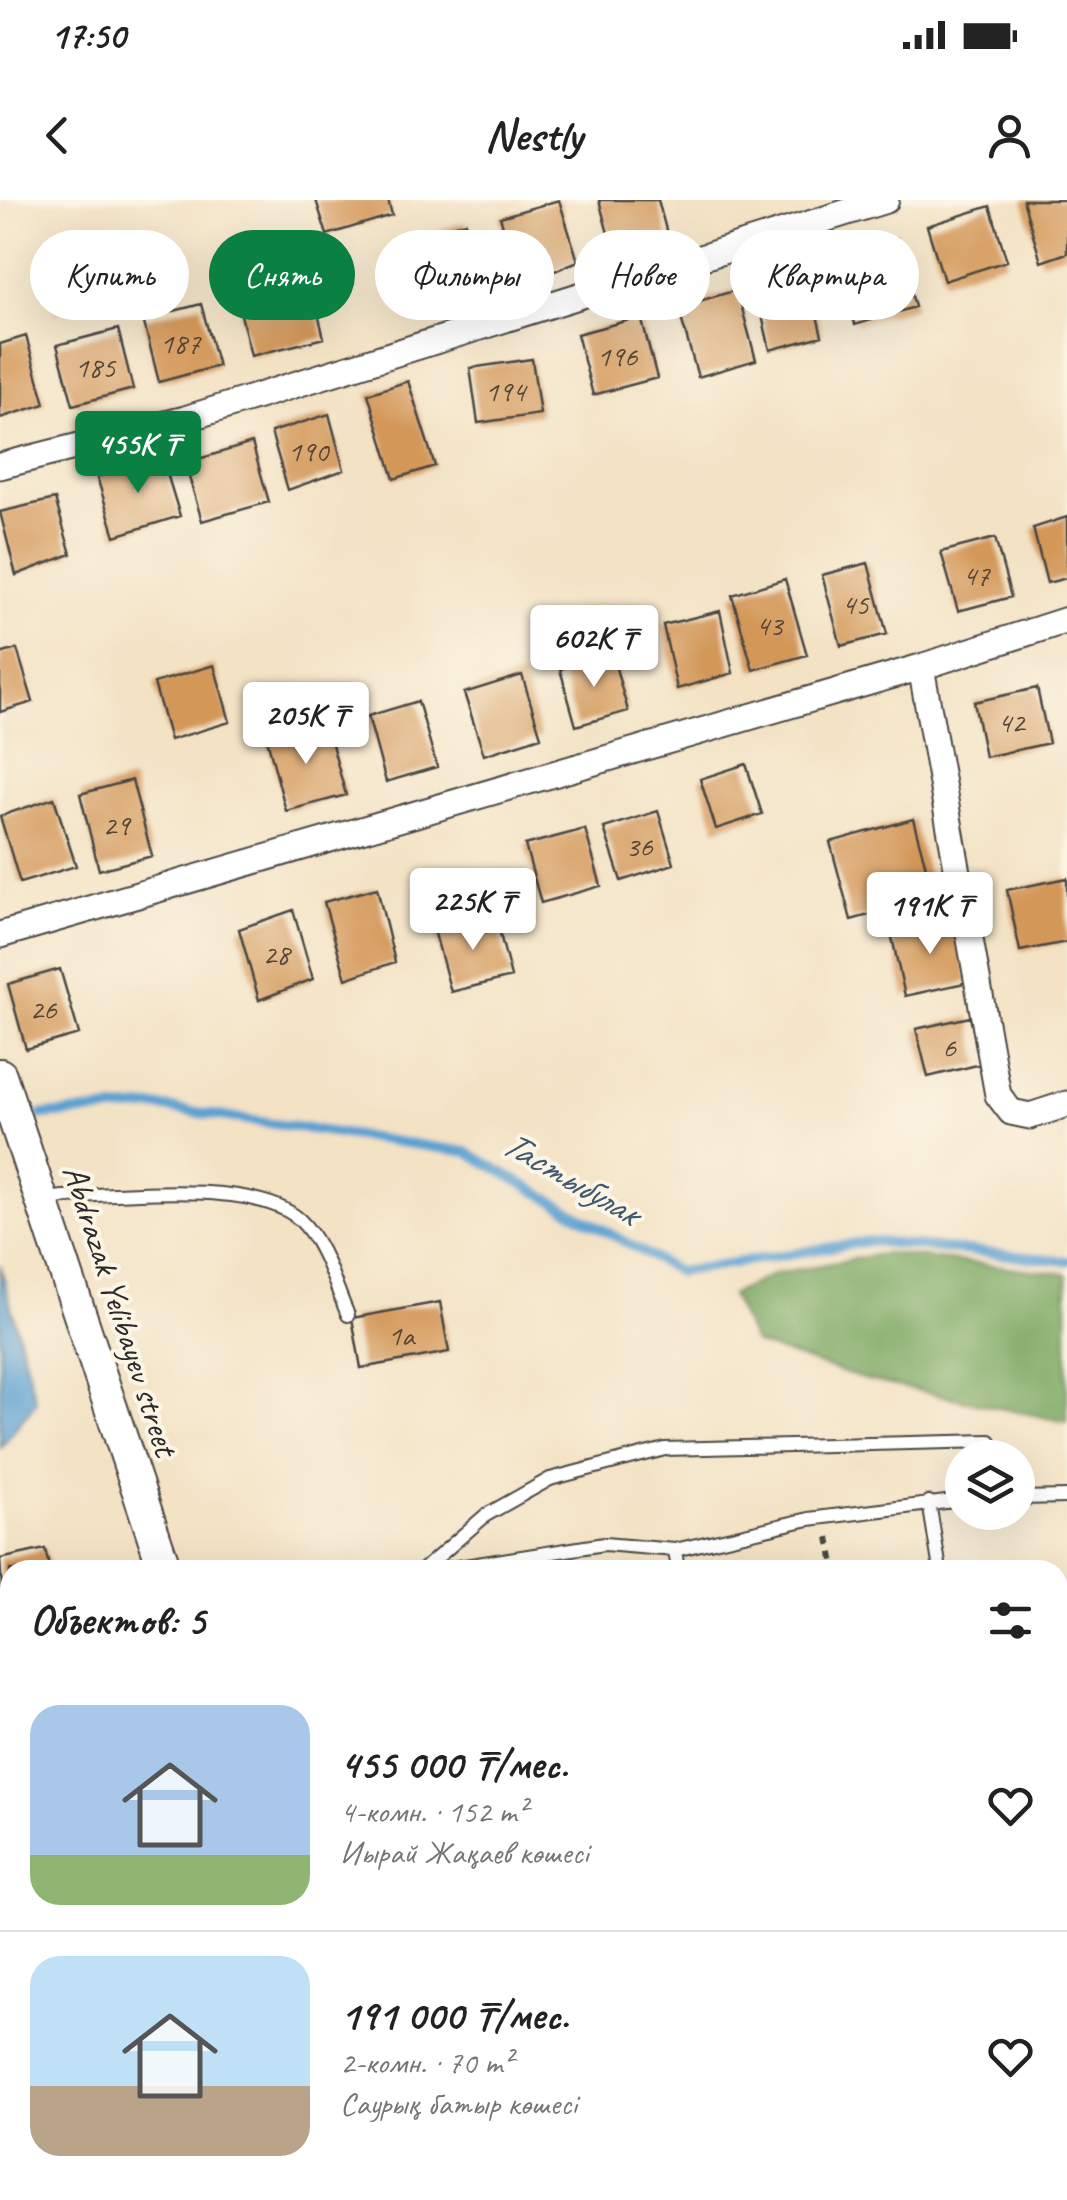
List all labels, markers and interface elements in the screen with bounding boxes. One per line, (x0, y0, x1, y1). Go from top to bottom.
text: 17:50 (50, 12, 125, 59)
text: Nestly (485, 107, 582, 164)
icon: back (30, 108, 85, 163)
icon: person (982, 108, 1037, 163)
chip: Купить (30, 230, 189, 320)
chip: Снять (209, 230, 355, 320)
chip: Фильтры (375, 230, 554, 320)
chip: Новое (574, 230, 710, 320)
chip: Квартира (730, 230, 919, 320)
house number: 187 (160, 324, 202, 362)
house number: 196 (597, 337, 639, 375)
house number: 185 (75, 348, 117, 386)
house number: 194 (485, 372, 528, 410)
pin: 455K ₸ (57, 411, 219, 496)
text: 455K ₸ (97, 423, 179, 464)
house number: 190 (288, 432, 331, 470)
house number: 47 (963, 556, 991, 594)
house number: 45 (842, 585, 870, 623)
pin: 602K ₸ (513, 605, 675, 690)
house number: 43 (756, 606, 785, 644)
text: 602K ₸ (552, 617, 636, 658)
pin: 205K ₸ (225, 682, 387, 767)
text: 205K ₸ (265, 694, 347, 735)
house number: 42 (998, 703, 1027, 741)
house number: 29 (103, 806, 132, 844)
house number: 36 (626, 827, 654, 865)
pin: 225K ₸ (392, 868, 554, 953)
pin: 191K ₸ (849, 872, 1011, 957)
text: 225K ₸ (432, 880, 514, 921)
text: 191K ₸ (889, 884, 971, 925)
house number: 28 (263, 935, 292, 973)
house number: 26 (30, 990, 58, 1028)
house number: 6 (942, 1028, 957, 1066)
water label: Тастыбулак (493, 1119, 653, 1239)
street label: Abdrazak Yelibayev street (52, 1159, 190, 1465)
house number: 1а (388, 1316, 416, 1354)
map controls (945, 1440, 1035, 1530)
button: layers (945, 1440, 1035, 1530)
icon: filters (983, 1593, 1038, 1648)
text: Объектов: 5 (30, 1594, 205, 1647)
text: 455 000 ₸/мес. (340, 1738, 568, 1791)
icon: home (110, 1745, 230, 1865)
icon: heart (983, 1778, 1038, 1833)
text: 4-комн. · 152 m² (340, 1791, 527, 1832)
text: Иырай Жақаев көшесі (340, 1832, 589, 1873)
text: 191 000 ₸/мес. (340, 1989, 569, 2042)
icon: home (110, 1996, 230, 2116)
icon: heart (983, 2029, 1038, 2084)
text: 2-комн. · 70 m² (340, 2042, 512, 2083)
text: Саурық батыр көшесі (340, 2083, 577, 2124)

